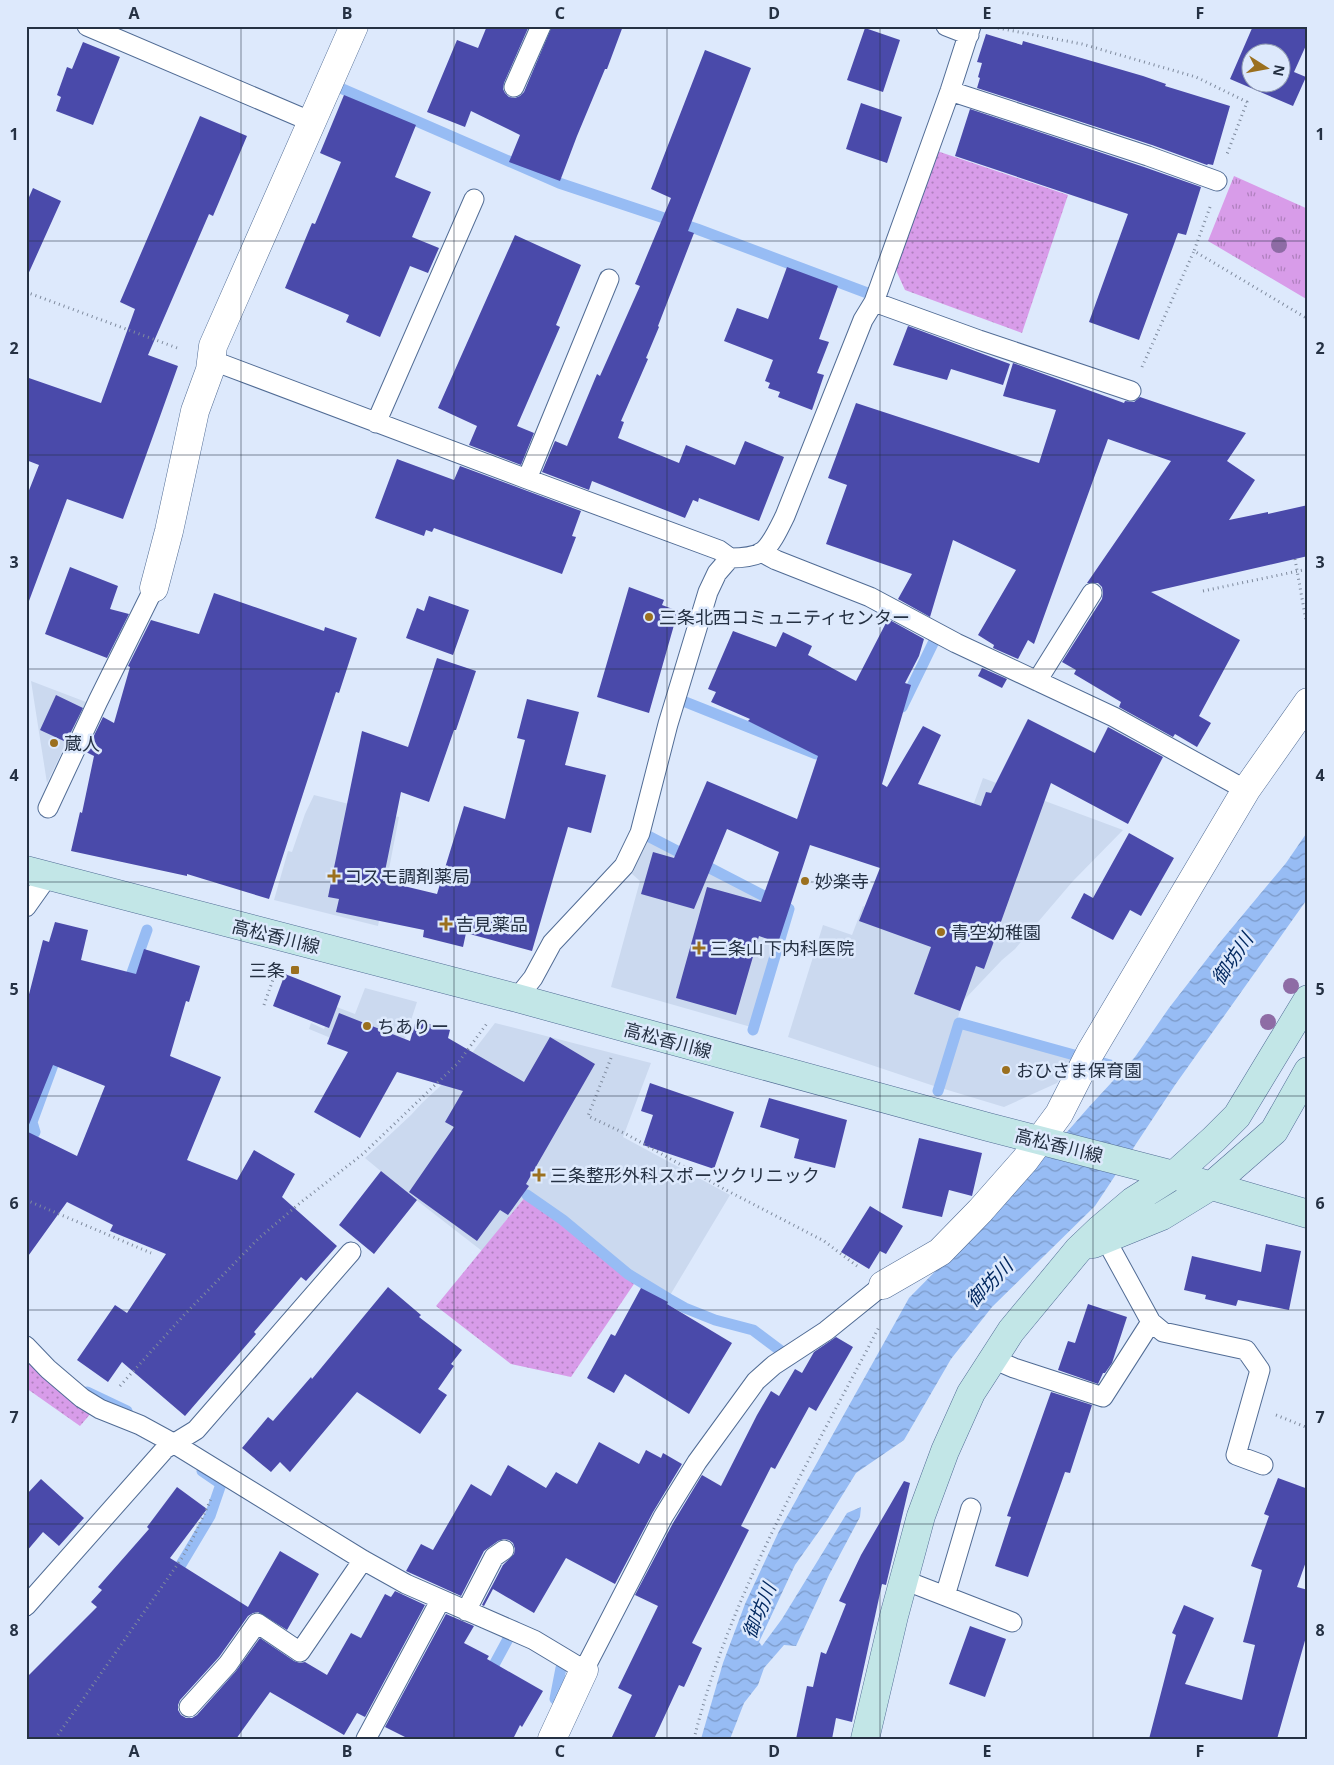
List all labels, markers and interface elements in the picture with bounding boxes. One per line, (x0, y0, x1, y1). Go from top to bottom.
text: A (128, 2, 140, 24)
text: B (342, 2, 352, 24)
text: C (555, 2, 565, 24)
text: D (768, 2, 780, 24)
text: E (983, 2, 992, 24)
text: F (1196, 2, 1204, 24)
north arrow (1242, 42, 1292, 92)
text: N (1269, 63, 1290, 78)
text: 1 (9, 123, 19, 145)
text: 1 (1315, 123, 1325, 145)
text: 2 (9, 337, 19, 359)
text: 2 (1315, 337, 1325, 359)
text: 3 (9, 551, 19, 573)
text: 3 (1315, 551, 1325, 573)
place label: 三条北西コミュニティセンター (659, 605, 910, 629)
marker: 三条北西コミュニティセンター (643, 611, 655, 623)
place label: 蔵人 (64, 731, 100, 755)
marker: 蔵人 (48, 737, 60, 749)
text: 4 (9, 764, 19, 786)
text: 4 (1315, 764, 1325, 786)
place label: コスモ調剤薬局 (344, 864, 470, 888)
place label: 妙楽寺 (815, 869, 869, 893)
marker: コスモ調剤薬局 (328, 870, 340, 882)
marker: 妙楽寺 (799, 875, 811, 887)
place label: 吉見薬品 (456, 912, 528, 936)
street label: 高松香川線 (229, 913, 323, 959)
marker: 吉見薬品 (440, 918, 452, 930)
place label: 青空幼稚園 (951, 920, 1041, 944)
marker: 青空幼稚園 (935, 926, 947, 938)
water label: 御坊川 (1205, 926, 1260, 990)
place label: 三条山下内科医院 (710, 936, 854, 960)
marker: 三条山下内科医院 (692, 941, 706, 955)
place label: 三条 (249, 958, 285, 982)
marker: 三条 (289, 964, 301, 976)
text: 5 (9, 978, 19, 1000)
text: 5 (1315, 978, 1325, 1000)
place label: ちありー (377, 1014, 449, 1038)
street label: 高松香川線 (621, 1017, 715, 1063)
marker: ちありー (361, 1020, 373, 1032)
place label: おひさま保育園 (1016, 1058, 1142, 1082)
marker: おひさま保育園 (1000, 1064, 1012, 1076)
street label: 高松香川線 (1012, 1122, 1106, 1168)
place label: 三条整形外科スポーツクリニック (550, 1163, 820, 1187)
marker: 三条整形外科スポーツクリニック (532, 1168, 546, 1182)
text: 6 (9, 1192, 19, 1214)
text: 6 (1315, 1192, 1325, 1214)
water label: 御坊川 (960, 1252, 1020, 1313)
text: 7 (9, 1406, 19, 1428)
text: 7 (1315, 1406, 1325, 1428)
water label: 御坊川 (736, 1578, 782, 1642)
text: 8 (9, 1619, 19, 1641)
text: 8 (1315, 1619, 1325, 1641)
text: A (128, 1740, 140, 1762)
text: B (342, 1740, 352, 1762)
text: C (555, 1740, 565, 1762)
text: D (768, 1740, 780, 1762)
text: E (983, 1740, 992, 1762)
text: F (1196, 1740, 1204, 1762)

